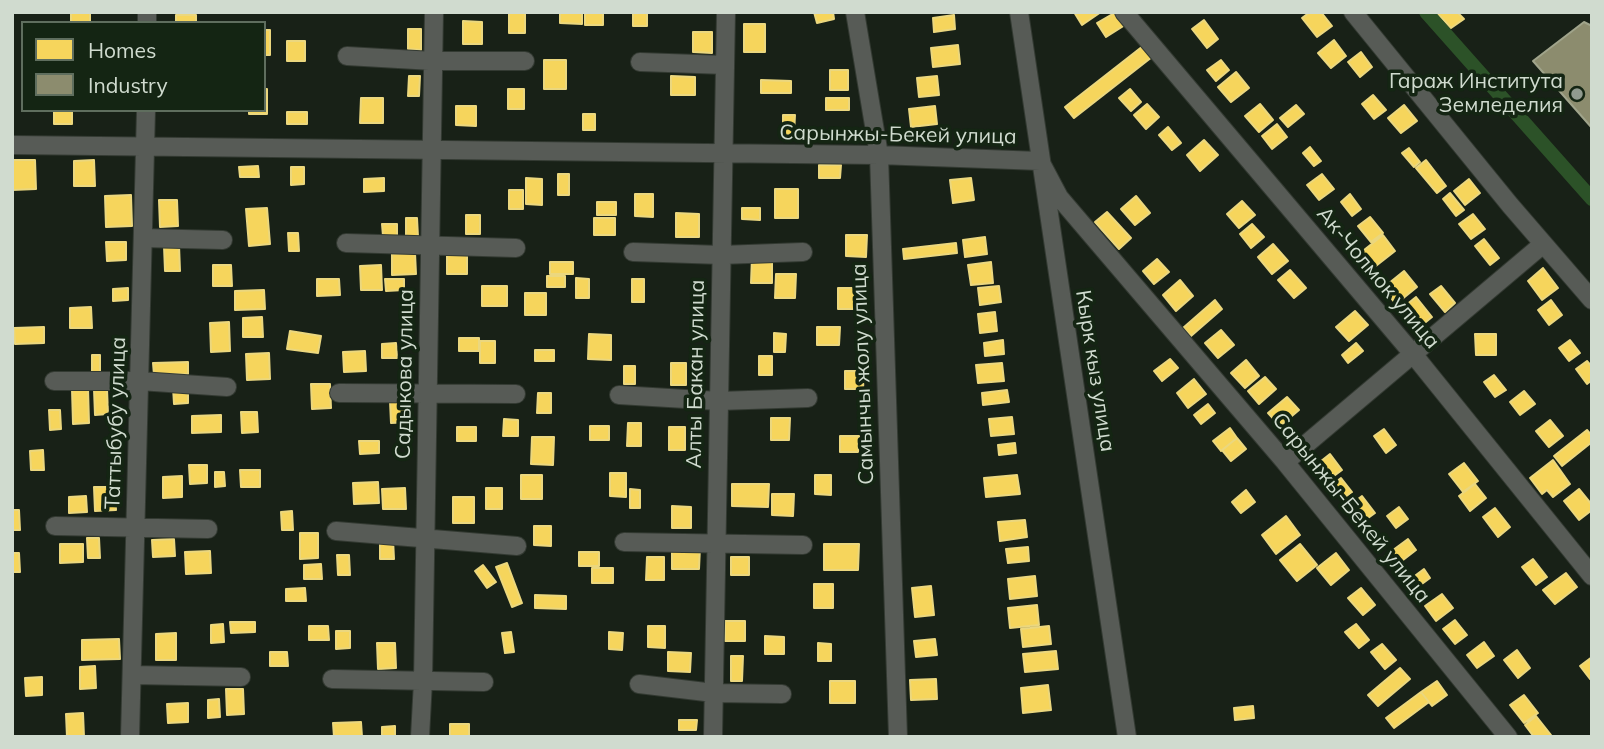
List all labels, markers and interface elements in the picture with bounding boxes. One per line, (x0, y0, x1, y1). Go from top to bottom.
legend (21, 21, 266, 112)
text: Homes (88, 37, 156, 63)
place label: Гараж Института Земледелия (1389, 69, 1563, 119)
text: Industry (88, 72, 168, 98)
marker: Гараж Института Земледелия (1569, 86, 1585, 102)
street label: Сарынжы-Бекей улица (779, 120, 1017, 150)
street label: Ак-Чолмок улица (1311, 202, 1445, 354)
street label: Самынчы жолу улица (847, 263, 879, 485)
street label: Алты Бакан улица (682, 279, 710, 469)
street label: Кырк кыз улица (1070, 288, 1120, 454)
street label: Садыкова улица (391, 289, 419, 459)
street label: Таттыбубу улица (100, 336, 132, 510)
street label: Сарынжы-Бекей улица (1266, 408, 1436, 608)

